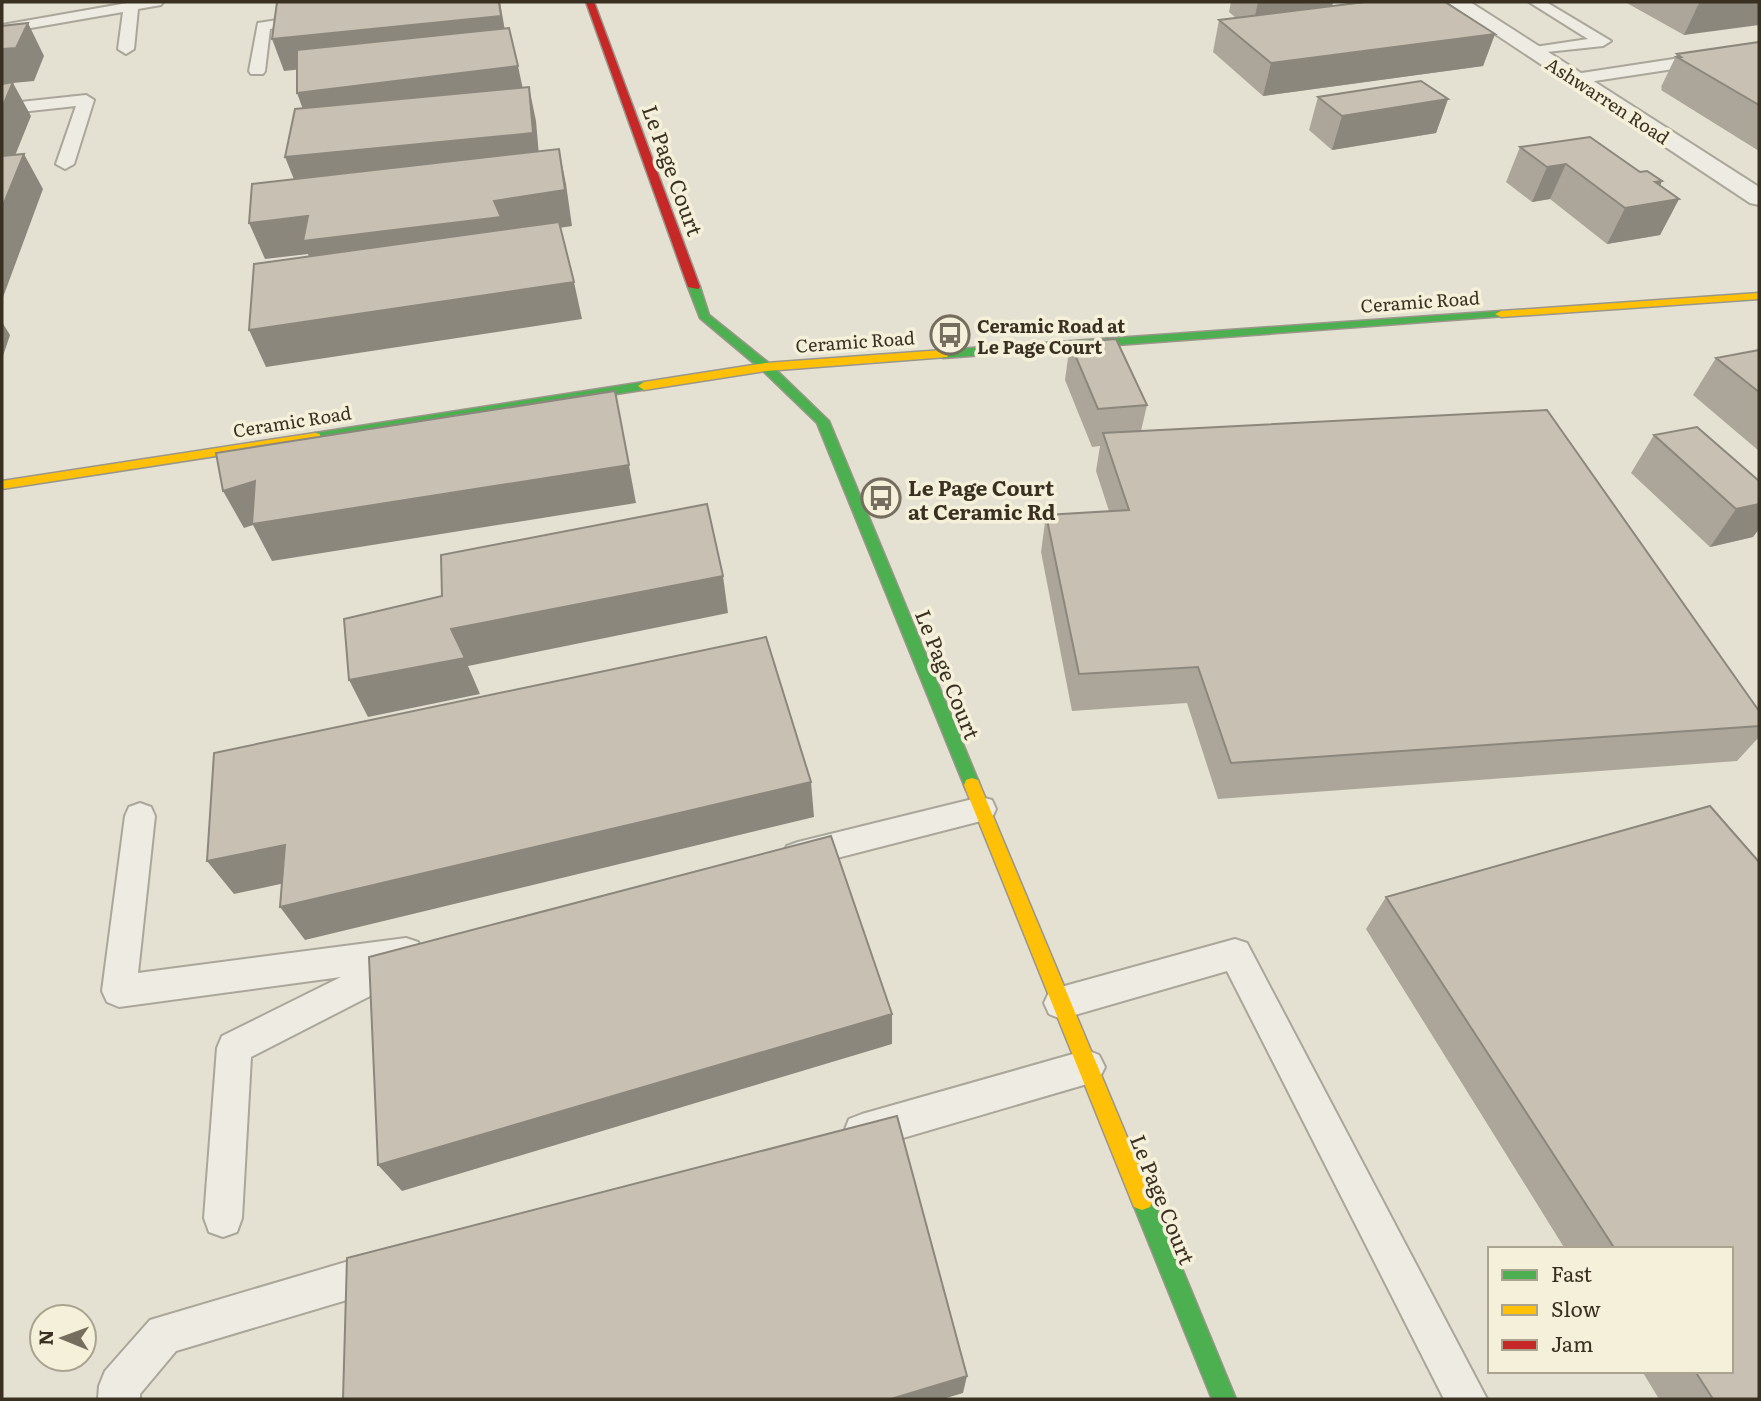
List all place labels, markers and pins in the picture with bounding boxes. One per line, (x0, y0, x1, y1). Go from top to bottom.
place label: Ceramic Road at Le Page Court (977, 312, 1125, 360)
bus stop icon: Ceramic Road at Le Page Court (929, 314, 971, 356)
place label: Le Page Court at Ceramic Rd (908, 471, 1056, 526)
bus stop icon: Le Page Court at Ceramic Rd (860, 477, 902, 519)

